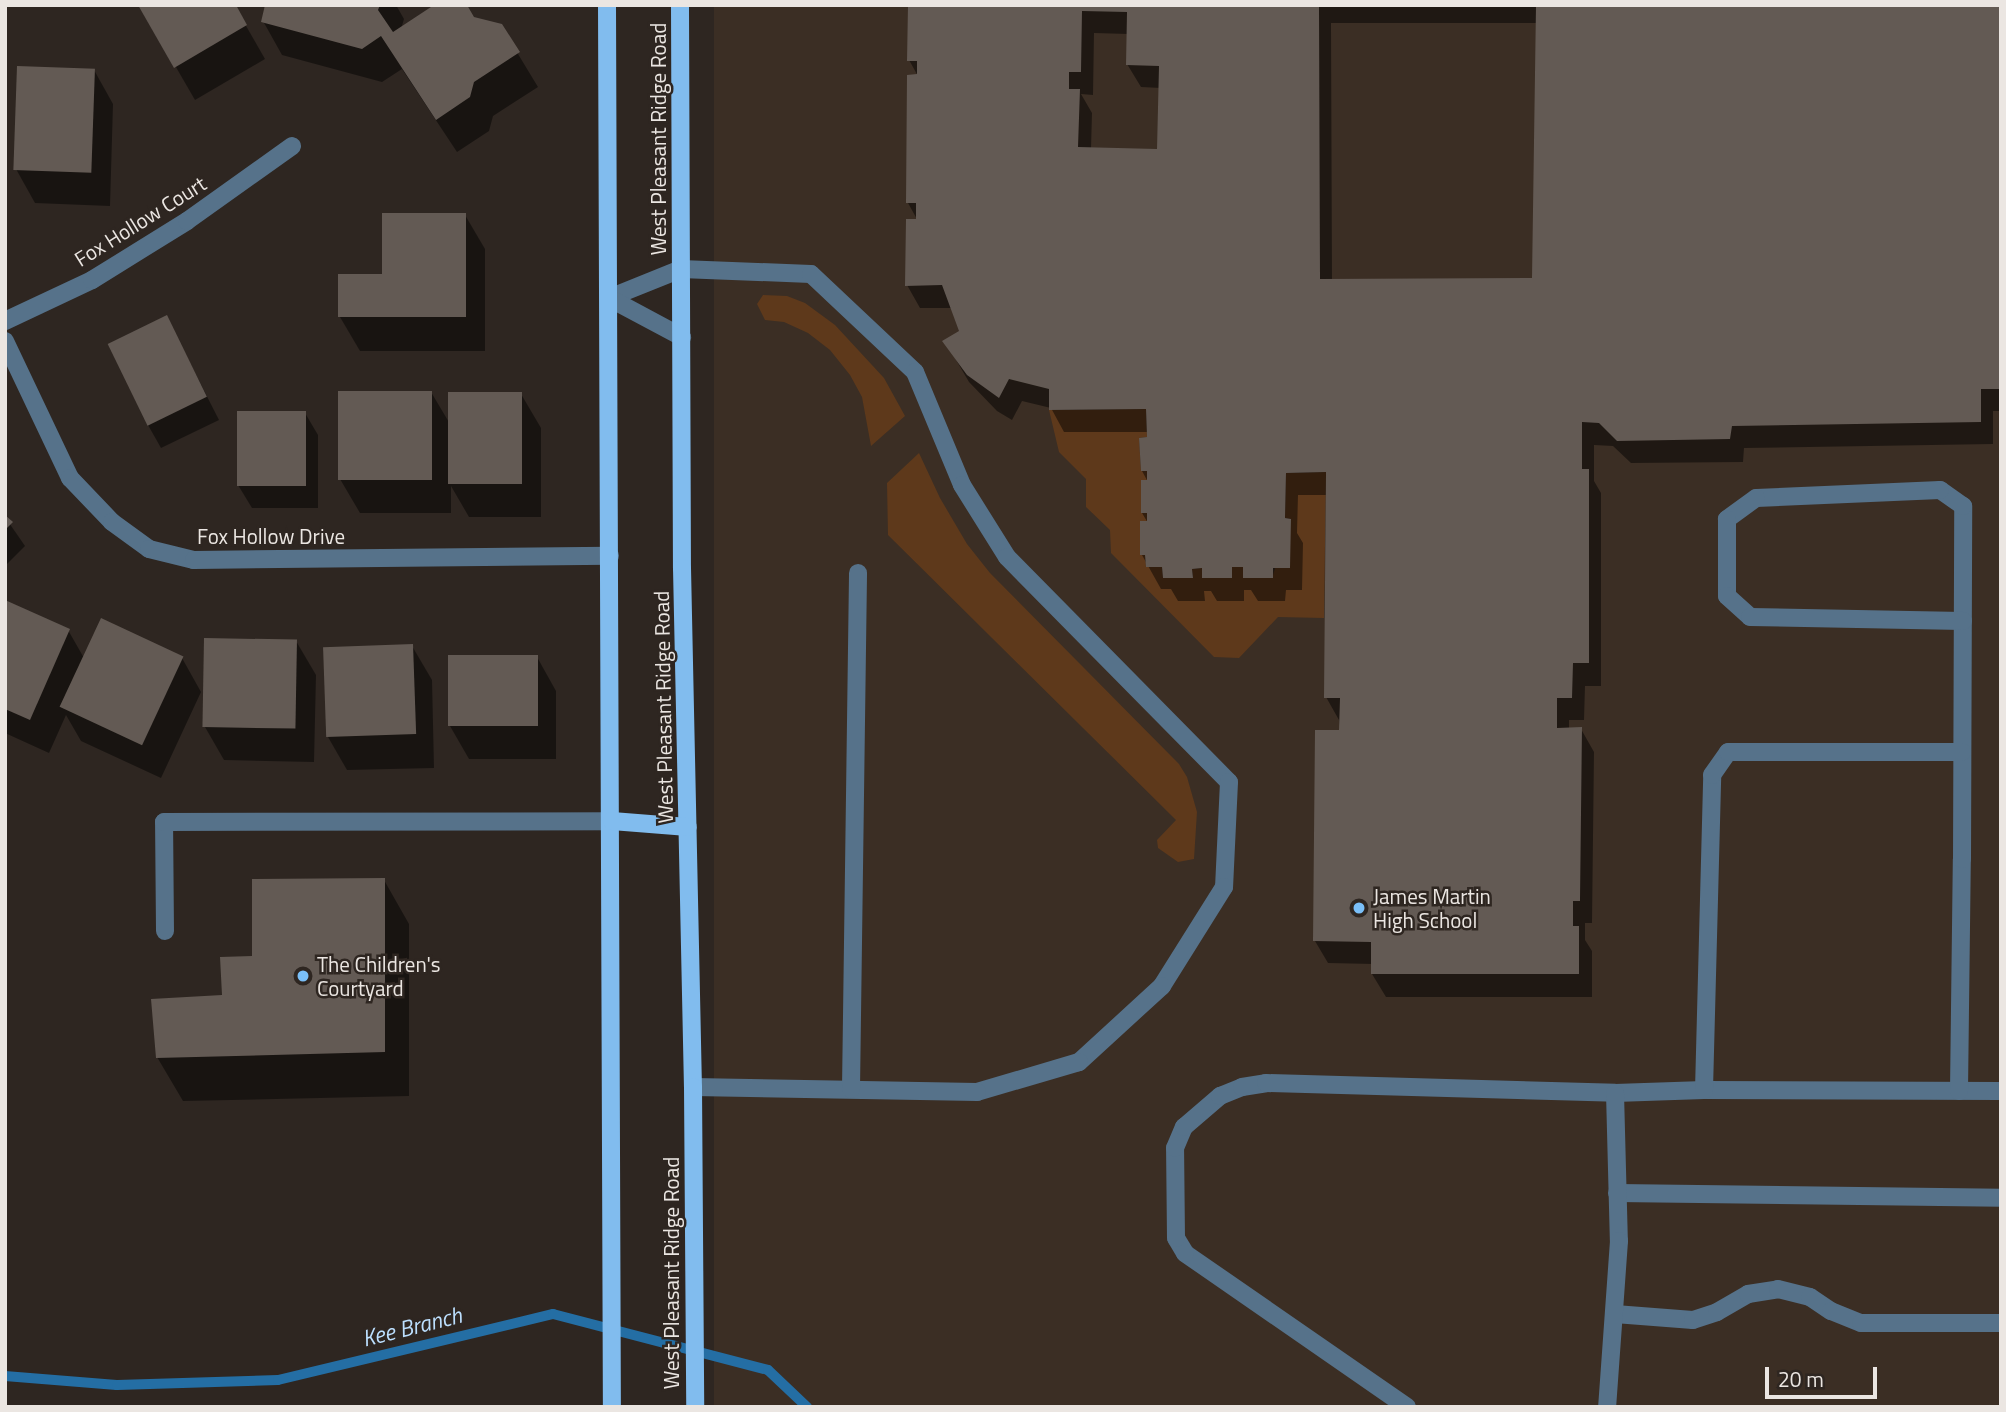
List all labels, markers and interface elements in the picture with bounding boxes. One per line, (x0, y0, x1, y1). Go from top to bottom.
street label: West Pleasant Ridge Road (645, 23, 671, 255)
street label: Fox Hollow Court (70, 171, 210, 271)
street label: Fox Hollow Drive (197, 523, 345, 549)
street label: West Pleasant Ridge Road (648, 590, 678, 824)
place label: James Martin High School (1373, 883, 1491, 933)
marker: James Martin High School (1351, 900, 1367, 916)
place label: The Children's Courtyard (317, 951, 441, 1001)
marker: The Children's Courtyard (295, 968, 311, 984)
street label: West Pleasant Ridge Road (658, 1157, 684, 1389)
water label: Kee Branch (359, 1301, 465, 1353)
scale bar (1768, 1352, 1880, 1396)
text: 20 m (1778, 1363, 1824, 1395)

